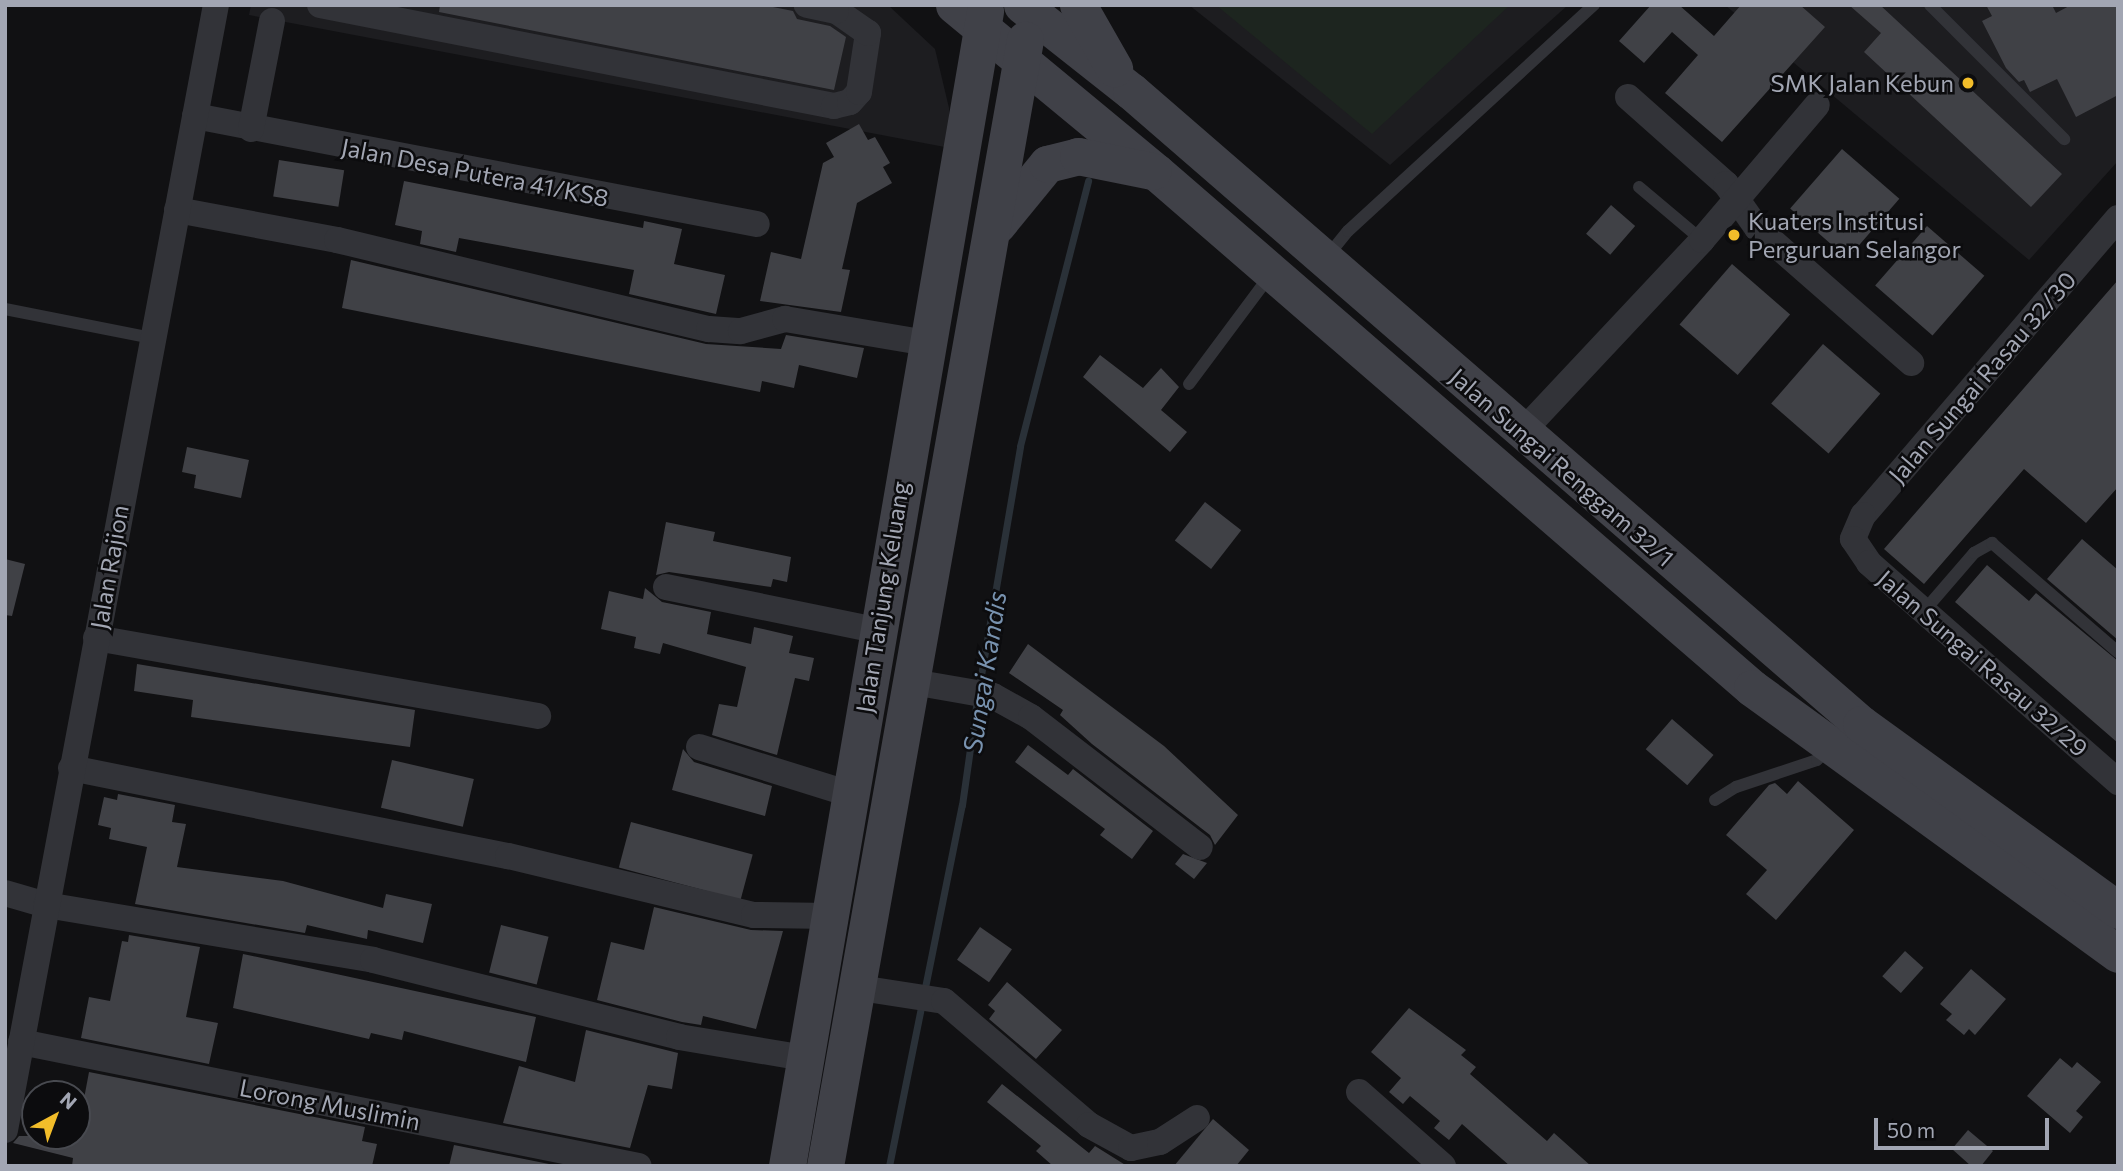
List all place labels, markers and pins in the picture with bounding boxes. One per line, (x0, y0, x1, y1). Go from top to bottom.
place label: SMK Jalan Kebun (1770, 69, 1954, 97)
marker: SMK Jalan Kebun (1960, 75, 1976, 91)
place label: Kuaters Institusi Perguruan Selangor (1748, 207, 1961, 263)
marker: Kuaters Institusi Perguruan Selangor (1726, 227, 1742, 243)

